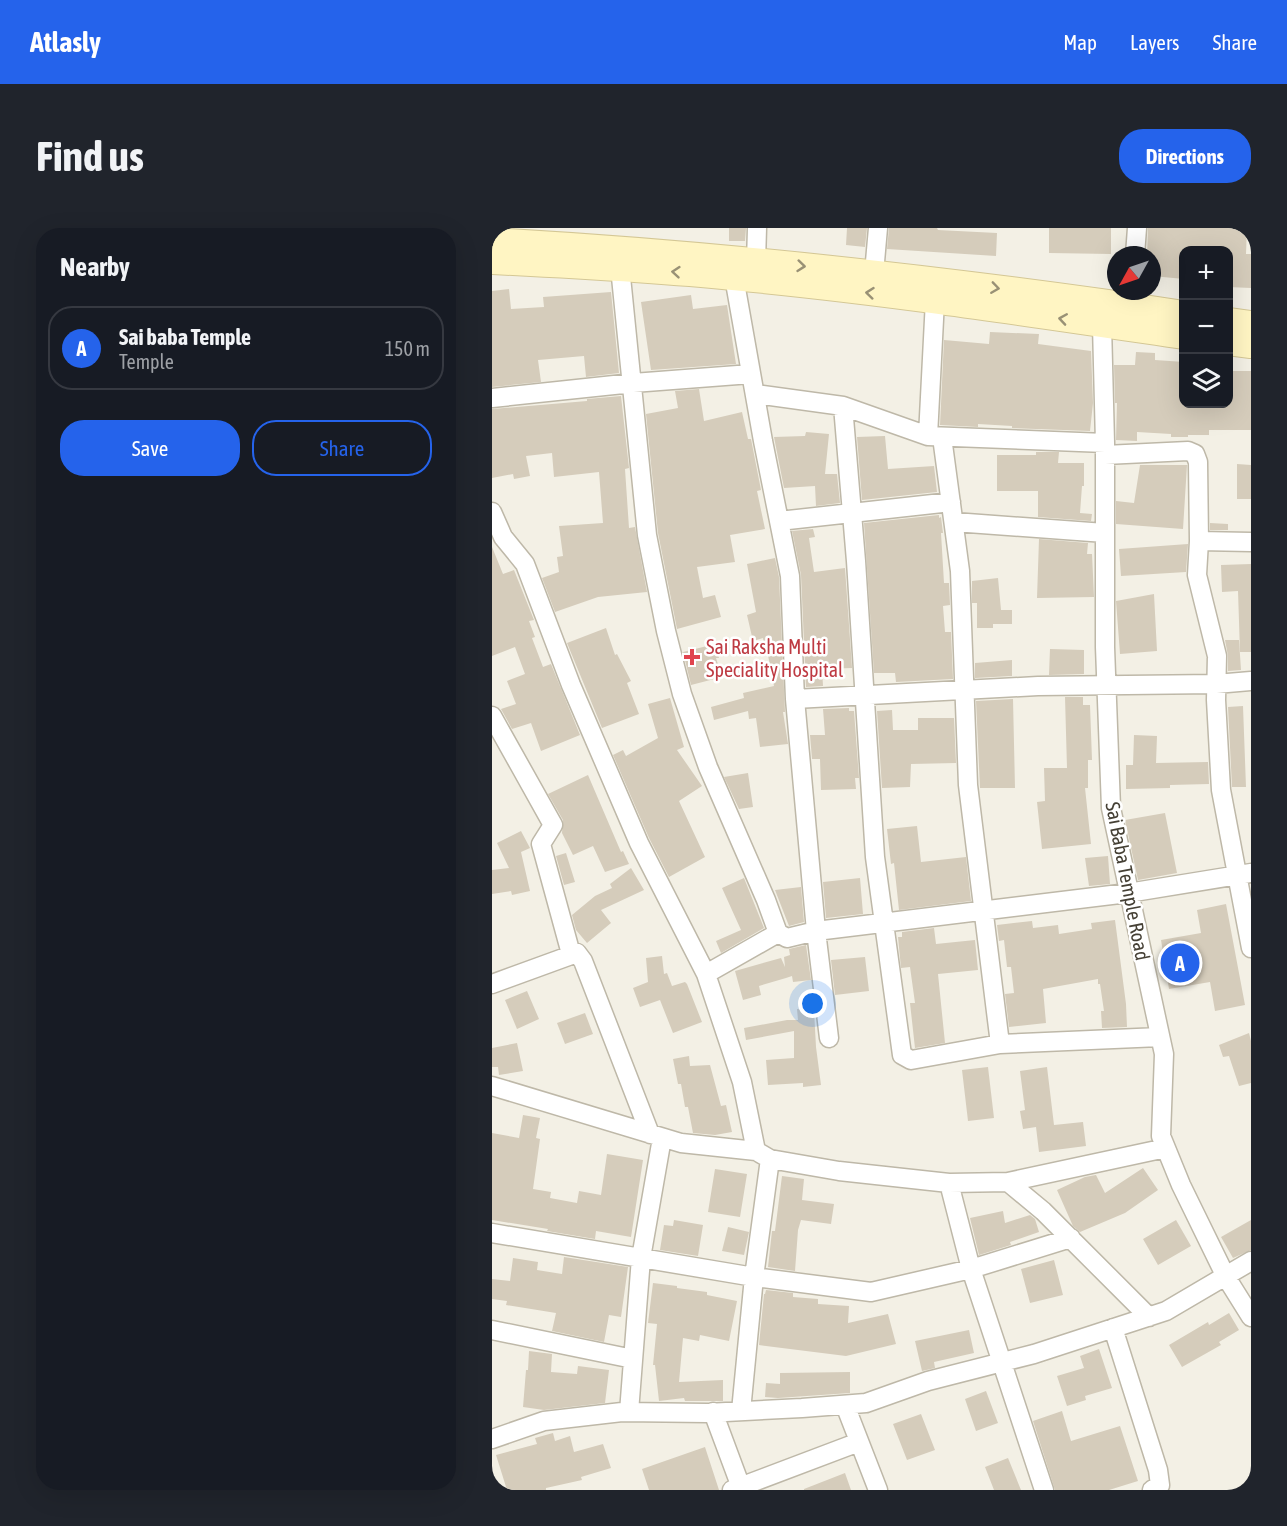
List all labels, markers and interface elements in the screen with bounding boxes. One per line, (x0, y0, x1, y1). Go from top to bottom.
text: Atlasly (30, 26, 101, 58)
text: Map (1063, 30, 1097, 54)
text: Layers (1130, 30, 1180, 54)
text: Share (1213, 30, 1257, 54)
button: Directions (1119, 129, 1251, 183)
text: Find us (36, 132, 144, 180)
north arrow (1107, 246, 1161, 300)
map controls (1179, 246, 1233, 408)
button: + (1179, 246, 1233, 300)
text: Nearby (60, 252, 130, 282)
one-way arrow (797, 259, 806, 272)
one-way arrow (672, 266, 681, 279)
one-way arrow (991, 281, 1000, 293)
one-way arrow (865, 287, 875, 300)
button: − (1179, 300, 1233, 354)
one-way arrow (1058, 314, 1068, 326)
text: Sai baba Temple (119, 324, 251, 350)
text: A (77, 337, 86, 360)
text: 150 m (385, 337, 430, 360)
text: Temple (119, 350, 174, 373)
button: layers (1179, 354, 1233, 408)
button: Save (60, 420, 240, 476)
button: Share (252, 420, 432, 476)
place label: Sai Raksha Multi Speciality Hospital (706, 635, 844, 681)
marker: Sai Raksha Multi Speciality Hospital (683, 648, 701, 666)
street label: Sai Baba Temple Road (1101, 800, 1155, 962)
pin: A (1160, 940, 1200, 986)
your location (798, 989, 827, 1018)

